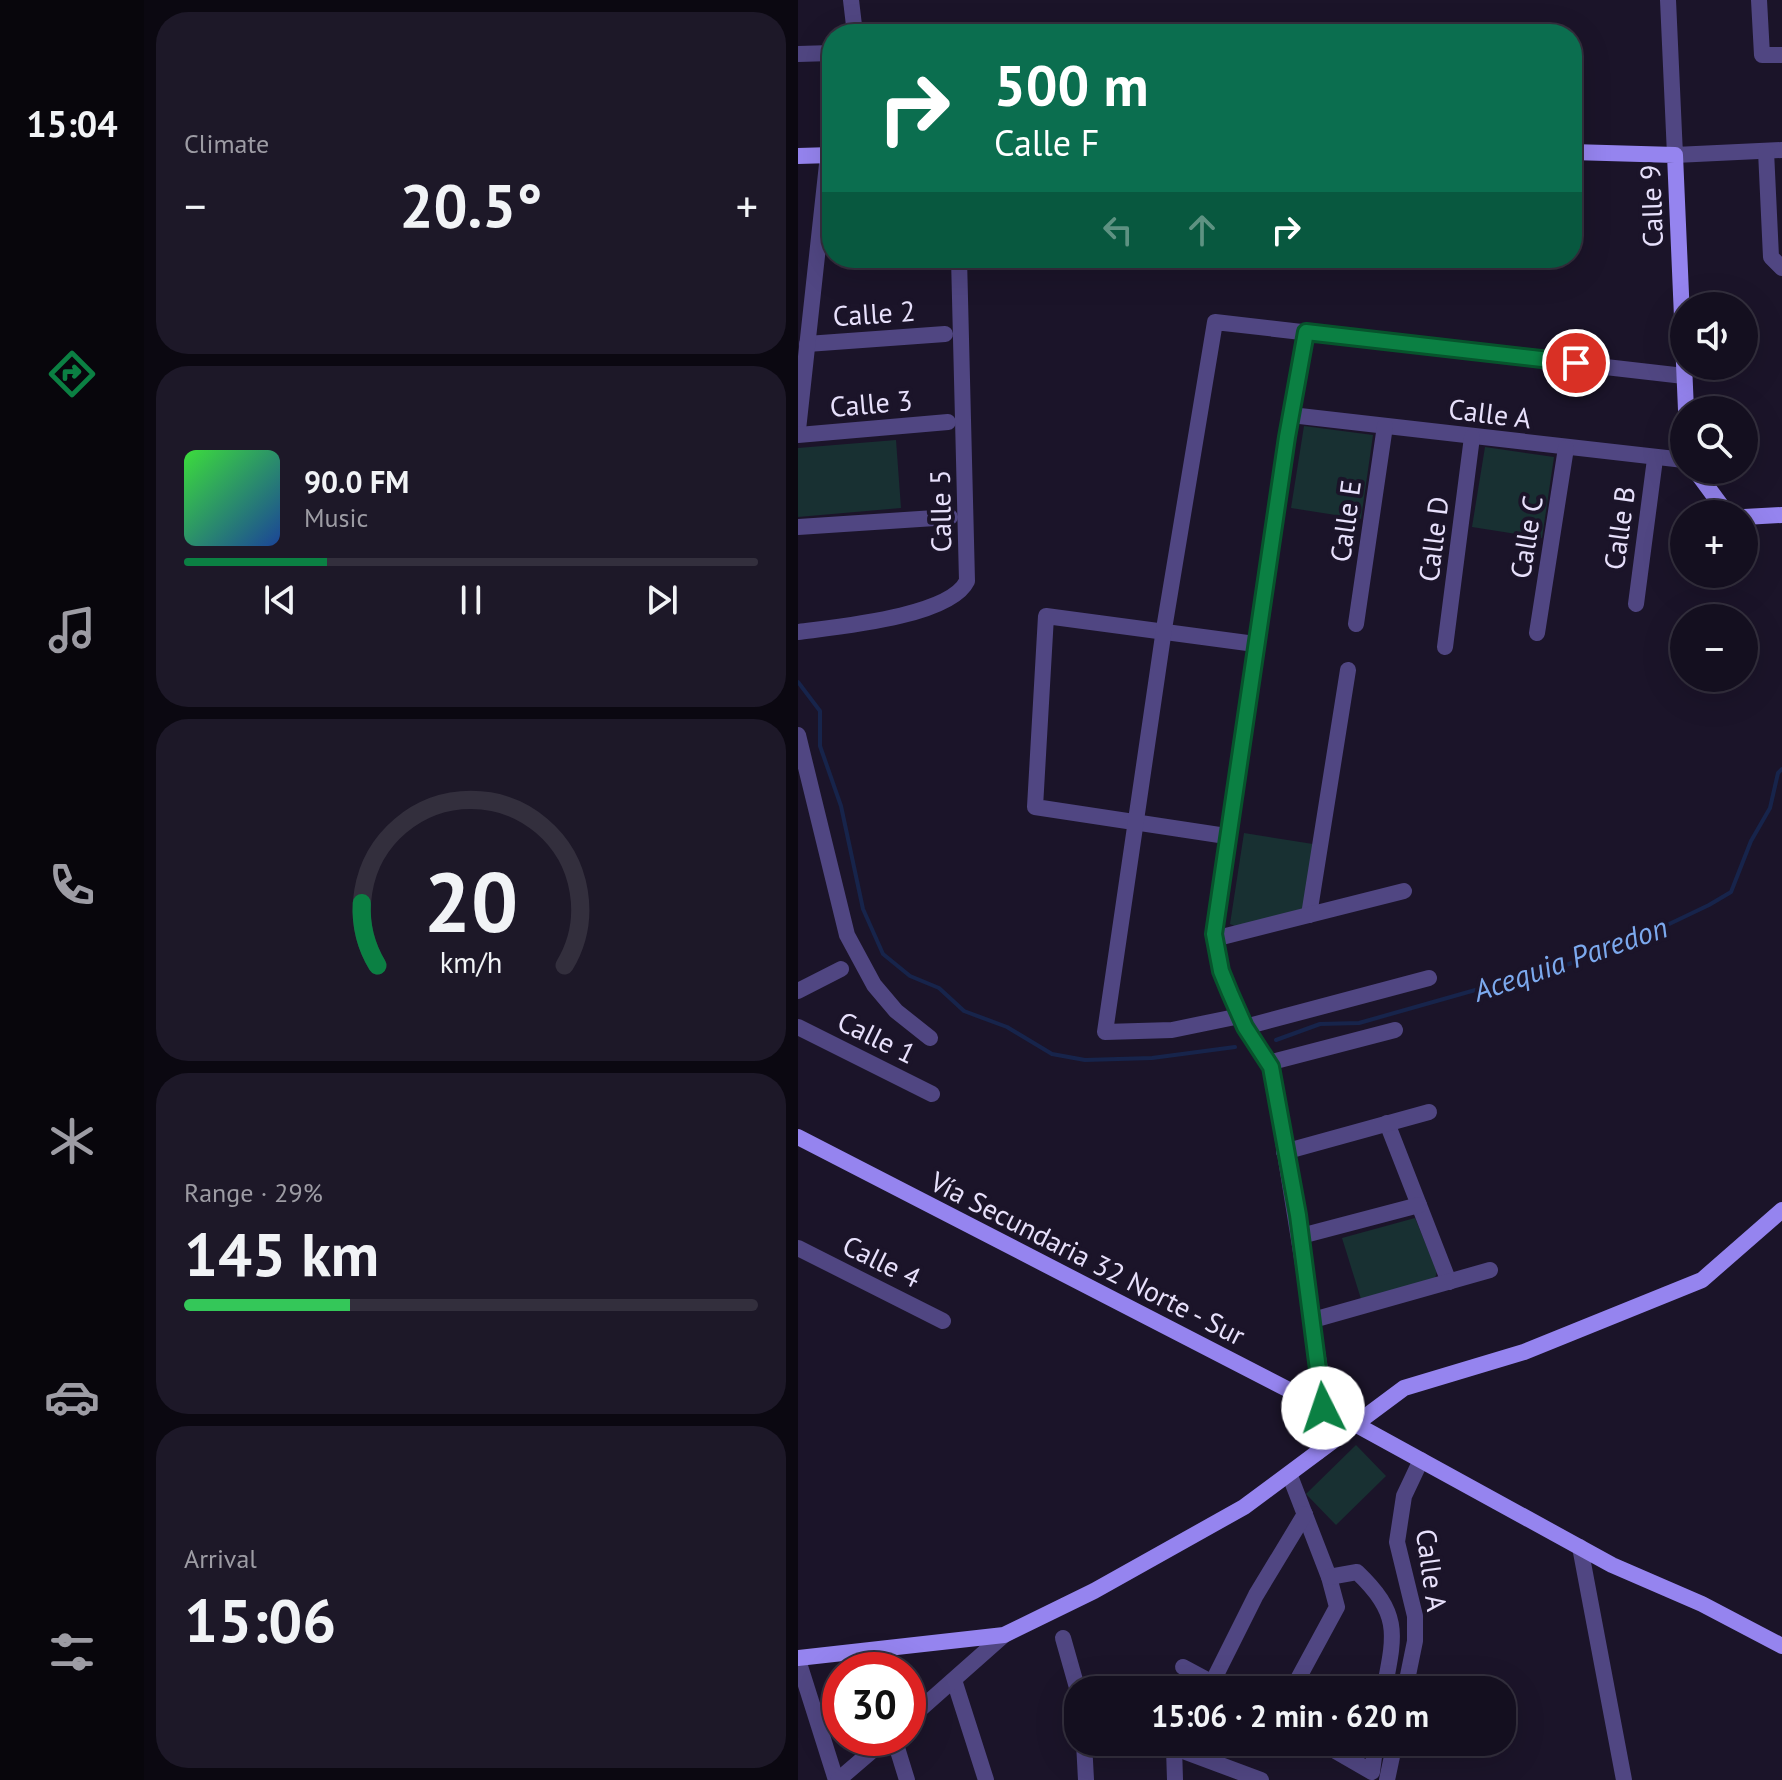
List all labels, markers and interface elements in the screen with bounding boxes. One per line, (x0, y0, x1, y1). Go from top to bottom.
text: 500 m (994, 49, 1149, 121)
icon: right (862, 56, 966, 160)
text: 15:04 (26, 100, 118, 147)
text: Calle F (994, 119, 1099, 166)
text: Climate (184, 127, 269, 160)
street label: Calle 9 (1631, 164, 1671, 248)
text: 20.5° (399, 166, 543, 244)
text: − (184, 177, 206, 234)
text: + (736, 177, 758, 234)
icon: left (1096, 208, 1140, 252)
icon: ahead (1180, 208, 1224, 252)
icon: right (1264, 208, 1308, 252)
street label: Calle 2 (831, 292, 917, 334)
map controls (1670, 292, 1758, 692)
button: sound (1670, 292, 1758, 380)
pin (1542, 329, 1610, 397)
icon: arrive (1554, 341, 1598, 385)
icon: directions (44, 346, 100, 402)
street label: Calle 3 (828, 381, 914, 425)
street label: Calle A (1447, 390, 1534, 436)
button: search (1670, 396, 1758, 484)
text: 90.0 FM (304, 462, 409, 501)
street label: Calle 5 (921, 469, 959, 553)
street label: Calle E (1321, 478, 1369, 564)
street label: Calle B (1595, 484, 1643, 572)
street label: Calle C (1501, 493, 1551, 581)
street label: Calle D (1409, 494, 1457, 584)
button: + (1670, 500, 1758, 588)
text: Music (304, 501, 368, 534)
icon: previous (258, 578, 302, 622)
icon: pause (449, 578, 493, 622)
icon: next (640, 578, 684, 622)
icon: music (44, 602, 100, 658)
button: − (1670, 604, 1758, 692)
text: 20 (424, 847, 518, 955)
icon: phone (44, 857, 100, 913)
water label: Acequia Paredon (1467, 906, 1672, 1010)
text: km/h (440, 944, 502, 981)
street label: Calle 1 (832, 1002, 922, 1072)
icon: climate (44, 1113, 100, 1169)
street label: Vía Secundaria 32 Norte - Sur (924, 1162, 1252, 1354)
text: Range · 29% (184, 1176, 323, 1209)
text: 145 km (184, 1215, 379, 1293)
street label: Calle 4 (837, 1226, 927, 1296)
position arrow (1281, 1366, 1365, 1450)
icon: car (44, 1369, 100, 1425)
street label: Calle A (1408, 1526, 1456, 1614)
text: Arrival (184, 1542, 257, 1575)
text: 15:06 (184, 1581, 336, 1659)
icon: filters (44, 1624, 100, 1680)
speed limit sign: 30 (822, 1652, 926, 1756)
text: 15:06 · 2 min · 620 m (1151, 1696, 1429, 1735)

